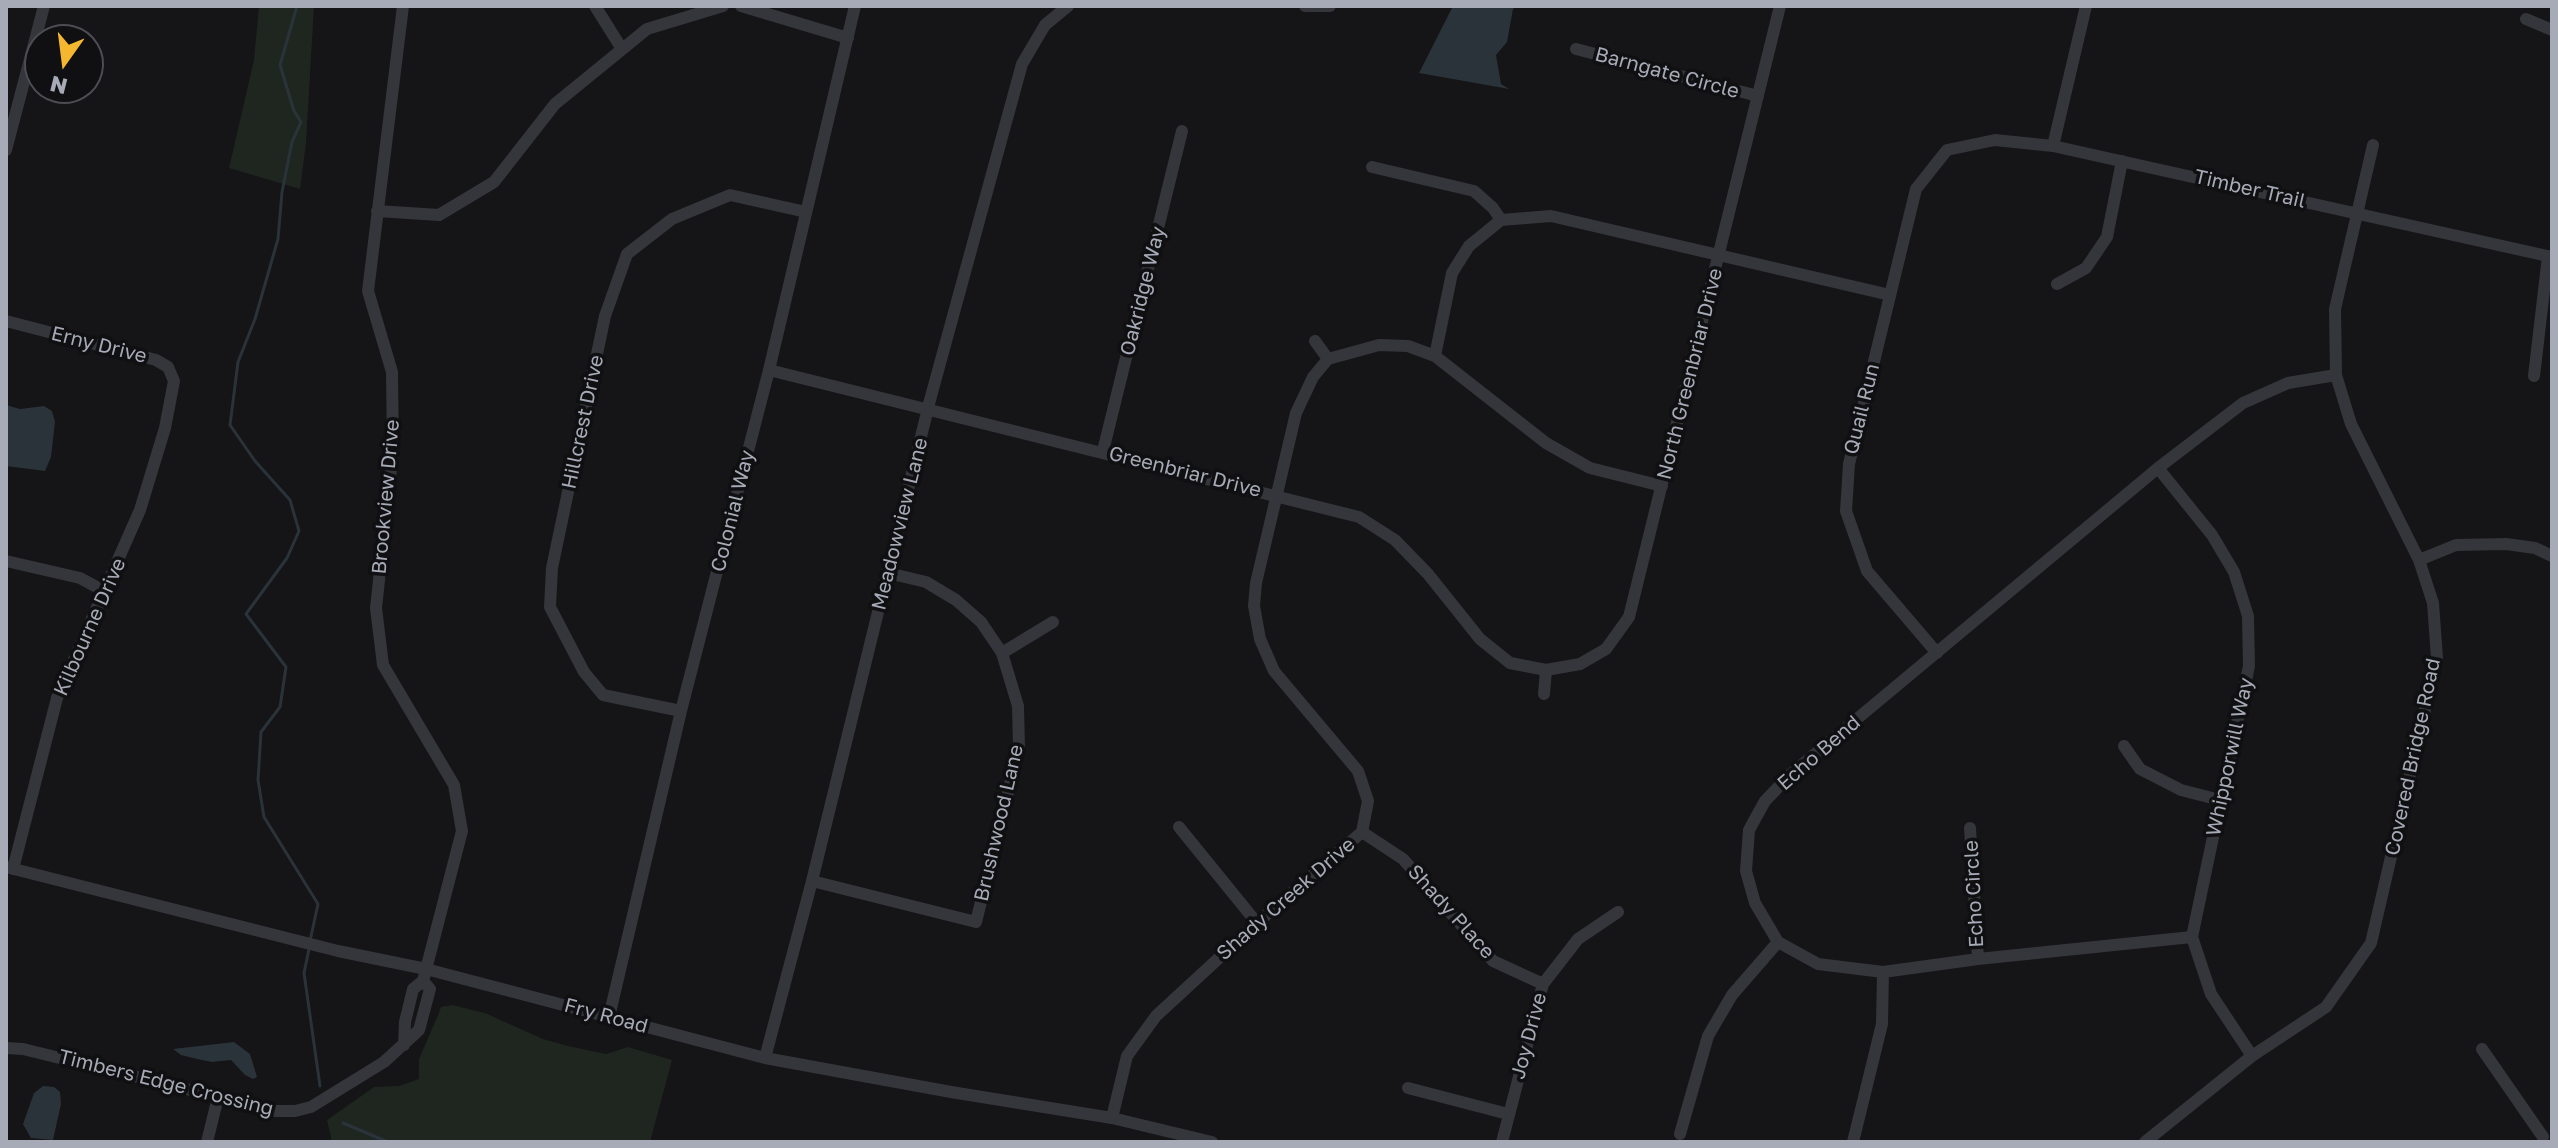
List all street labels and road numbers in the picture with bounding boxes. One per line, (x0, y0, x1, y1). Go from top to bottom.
street label: Barngate Circle (1592, 42, 1742, 104)
street label: Timber Trail (2192, 165, 2308, 213)
street label: Oakridge Way (1115, 224, 1171, 358)
street label: North Greenbriar Drive (1652, 266, 1728, 482)
street label: Erny Drive (49, 322, 149, 368)
street label: Hillcrest Drive (557, 353, 609, 491)
street label: Quail Run (1839, 361, 1885, 457)
street label: Brookview Drive (367, 419, 405, 575)
street label: Meadowview Lane (867, 435, 933, 613)
street label: Greenbriar Drive (1106, 441, 1264, 503)
street label: Colonial Way (706, 448, 760, 574)
street label: Kilbourne Drive (49, 554, 131, 700)
street label: Covered Bridge Road (2380, 656, 2446, 858)
street label: Whipporwill Way (2201, 676, 2259, 838)
street label: Echo Bend (1773, 711, 1865, 795)
street label: Brushwood Lane (969, 742, 1029, 904)
street label: Shady Creek Drive (1212, 832, 1360, 966)
street label: Echo Circle (1959, 840, 1989, 948)
street label: Shady Place (1403, 860, 1499, 964)
street label: Joy Drive (1506, 990, 1552, 1082)
street label: Fry Road (562, 993, 650, 1039)
street label: Timbers Edge Crossing (56, 1045, 276, 1121)

